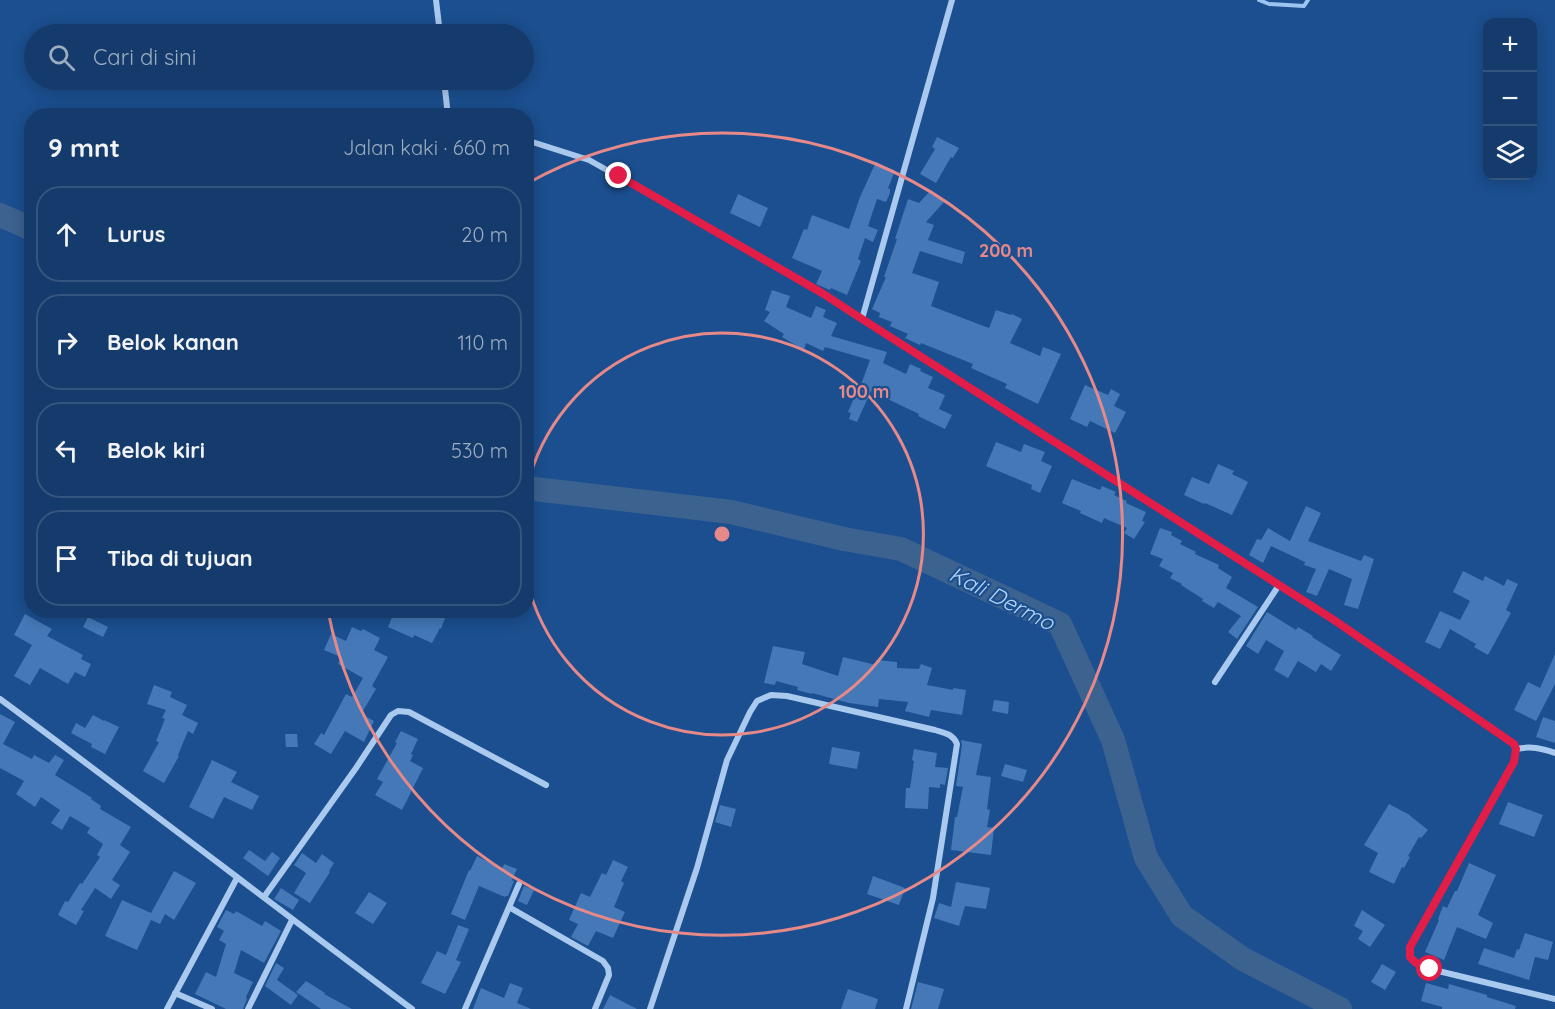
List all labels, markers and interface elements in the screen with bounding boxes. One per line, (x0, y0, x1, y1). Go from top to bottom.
map controls (1483, 18, 1537, 180)
button: + (1483, 18, 1537, 72)
search box (24, 24, 534, 90)
icon: search (45, 41, 78, 74)
text: Cari di sini (93, 43, 196, 71)
button: − (1483, 72, 1537, 126)
button: layers (1483, 126, 1537, 180)
text: 9 mnt (48, 131, 120, 164)
text: Jalan kaki · 660 m (343, 135, 510, 160)
route end (605, 162, 631, 188)
icon: ahead (50, 218, 83, 251)
text: Lurus (107, 220, 165, 248)
text: 20 m (461, 222, 508, 247)
text: 200 m (979, 239, 1033, 262)
icon: right (50, 326, 83, 359)
text: Belok kanan (107, 328, 239, 356)
text: 110 m (458, 330, 508, 355)
text: 100 m (839, 380, 889, 403)
icon: left (50, 434, 83, 467)
text: Belok kiri (107, 436, 205, 464)
text: 530 m (451, 438, 508, 463)
centre of rings (712, 524, 732, 544)
icon: arrive (50, 542, 83, 575)
text: Tiba di tujuan (107, 544, 253, 572)
water label: Kali Dermo (945, 560, 1061, 637)
route start (1416, 955, 1442, 981)

